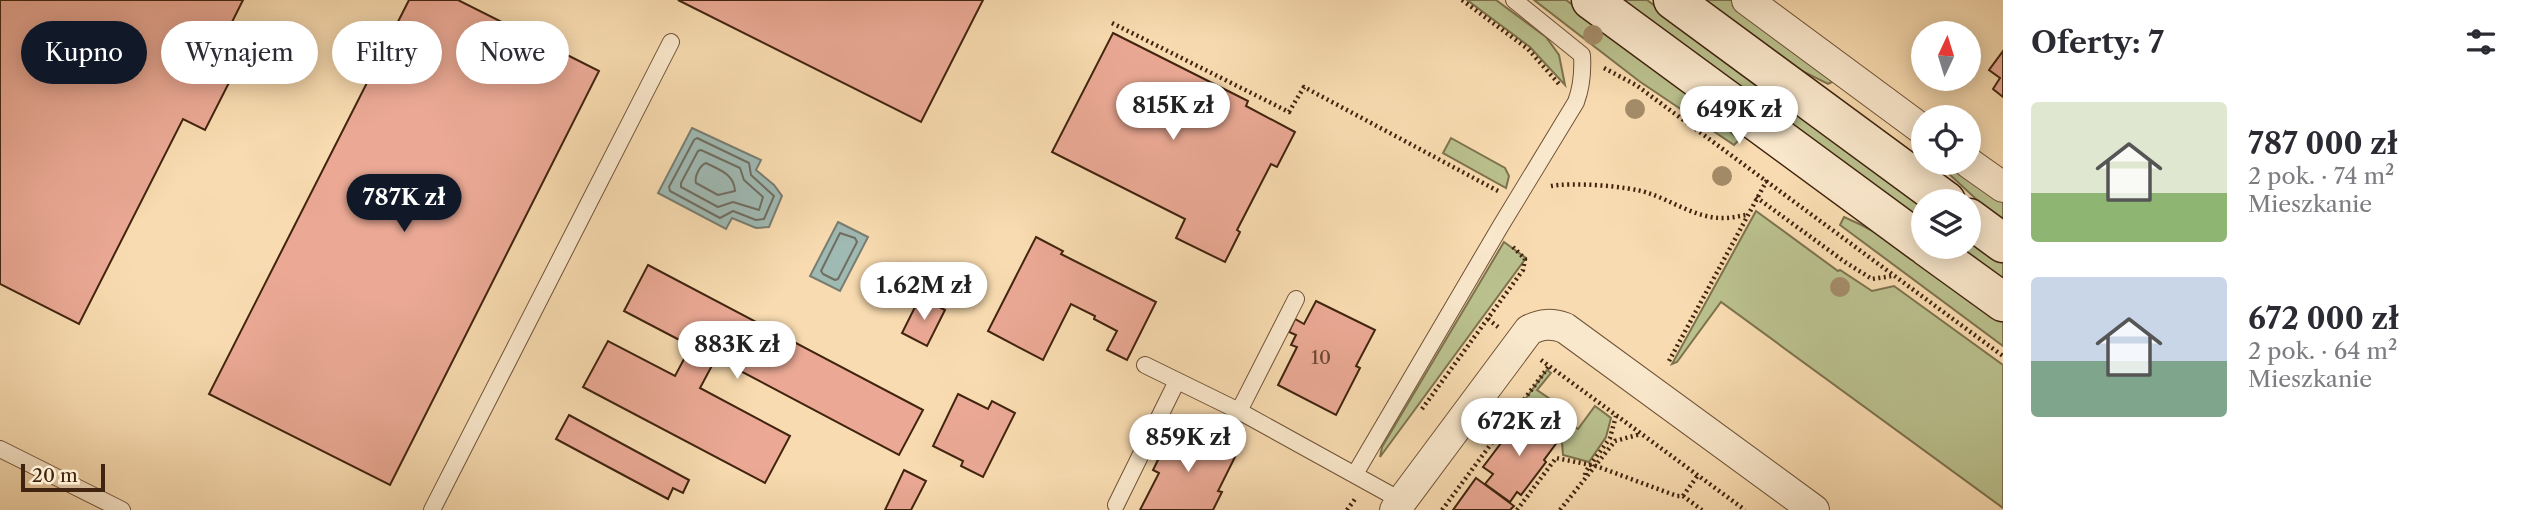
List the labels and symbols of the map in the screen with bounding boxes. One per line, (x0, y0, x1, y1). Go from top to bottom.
north arrow (1911, 21, 1981, 91)
pin: 815K zł (1108, 82, 1238, 142)
pin: 649K zł (1674, 86, 1804, 146)
pin: 787K zł (339, 174, 469, 234)
pin: 1.62M zł (852, 262, 996, 322)
pin: 883K zł (672, 322, 802, 381)
house number: 10 (1311, 346, 1331, 369)
pin: 672K zł (1454, 398, 1584, 458)
pin: 859K zł (1123, 414, 1253, 474)
scale bar (21, 461, 105, 493)

